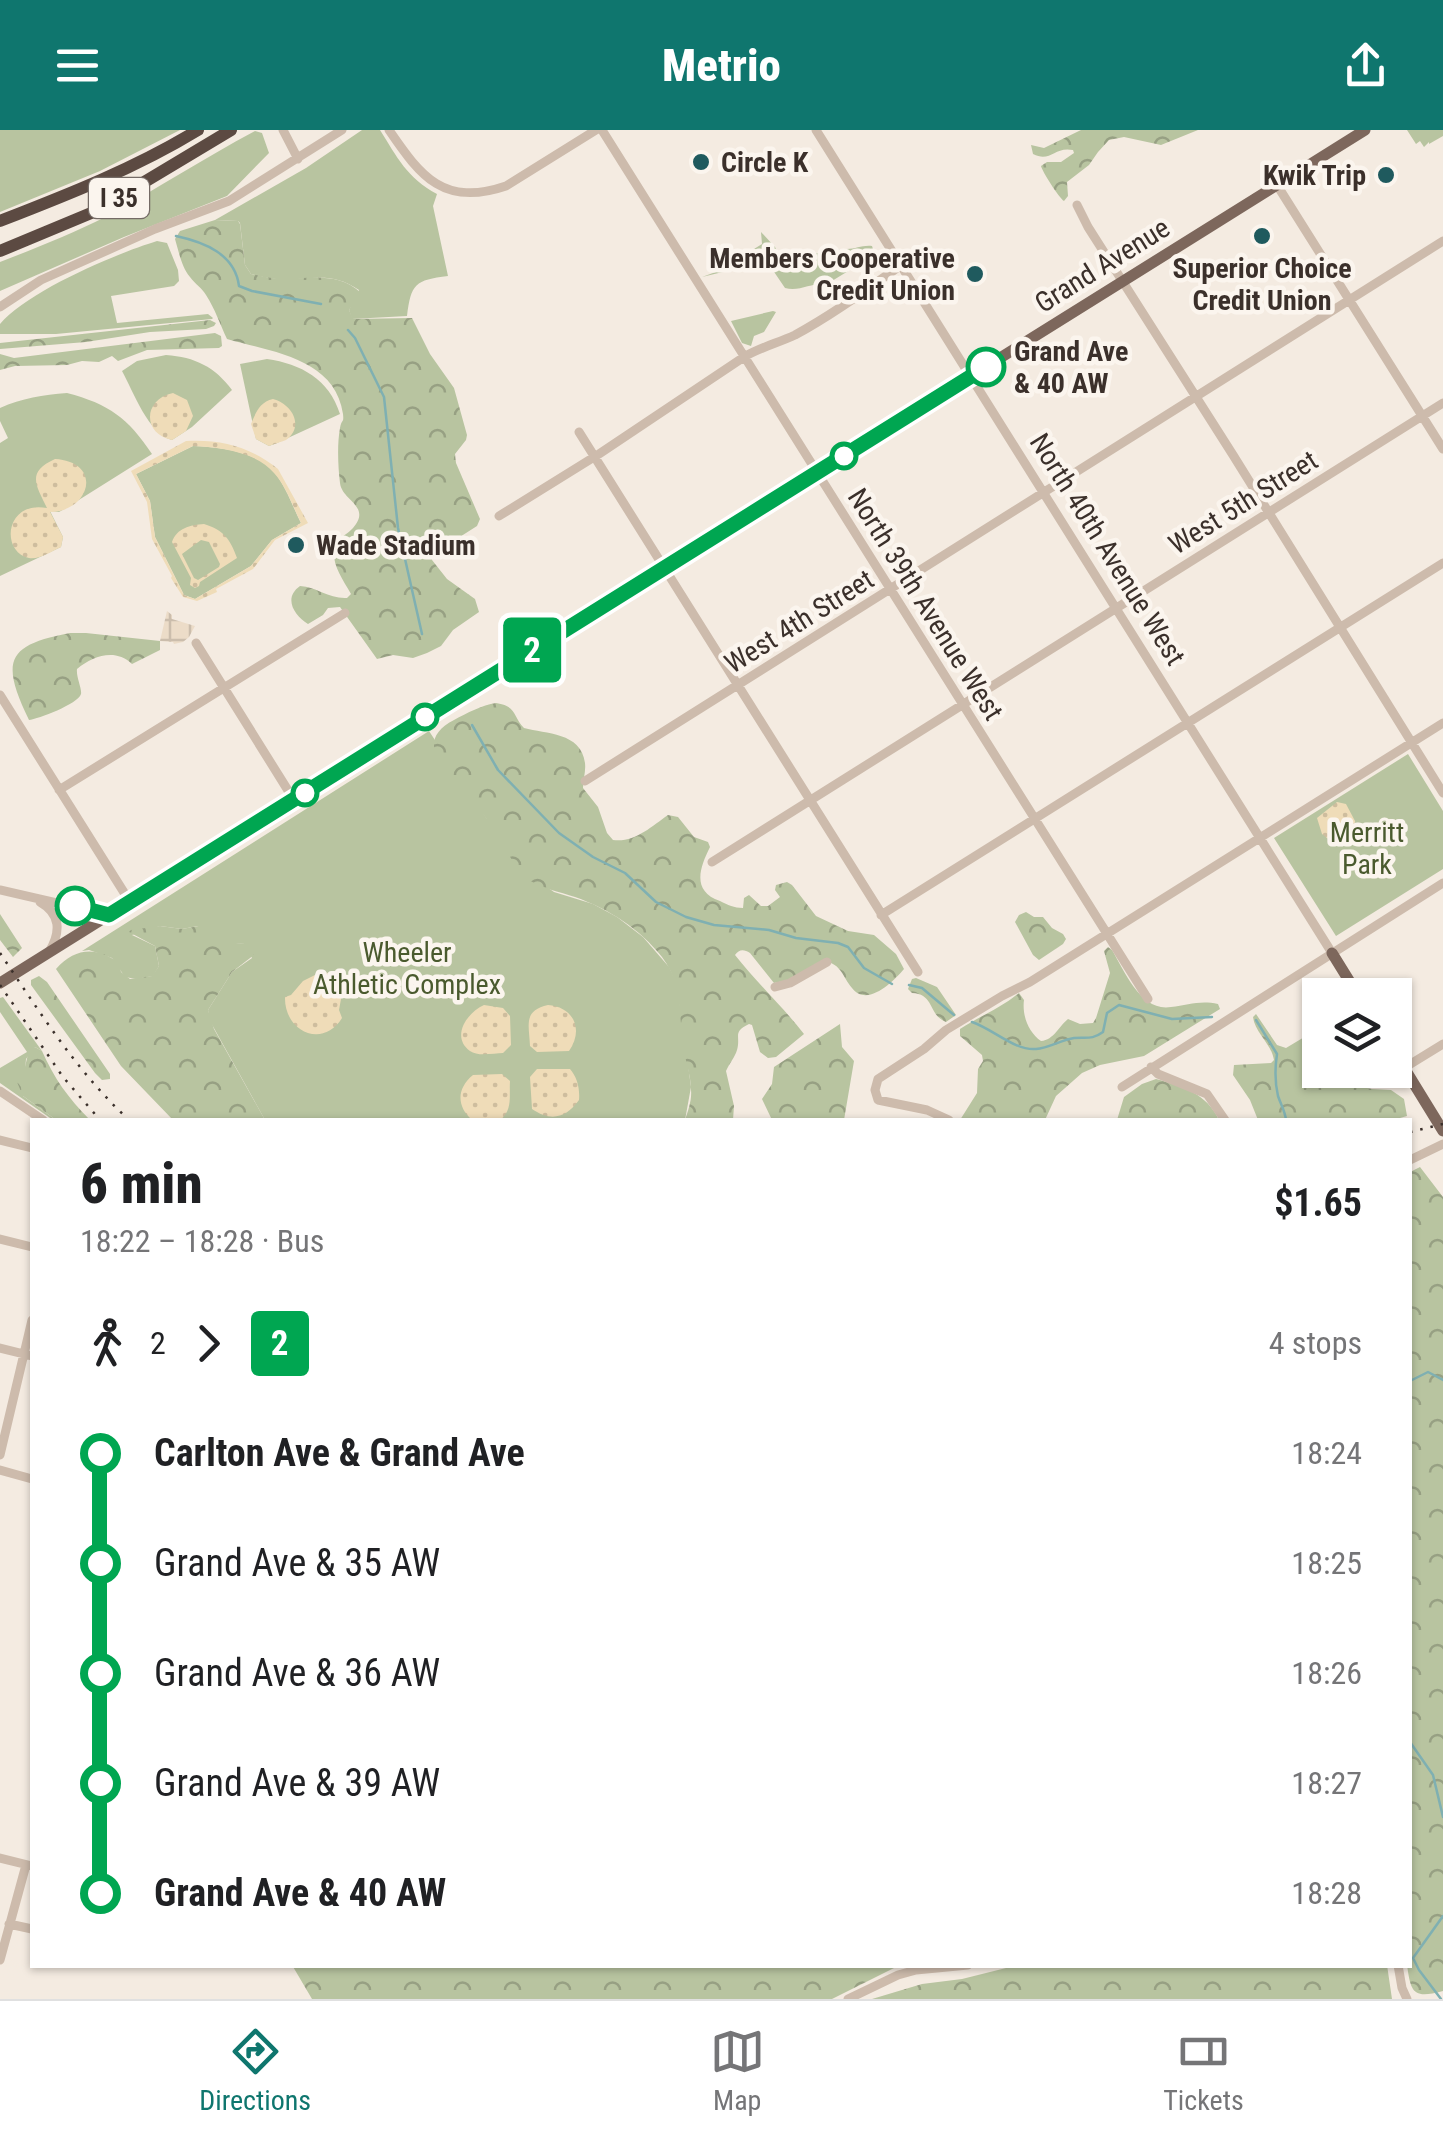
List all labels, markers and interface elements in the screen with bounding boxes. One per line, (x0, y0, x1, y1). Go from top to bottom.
icon: menu (50, 38, 105, 93)
icon: share (1338, 38, 1393, 93)
text: Metrio (662, 39, 781, 92)
place label: Circle K (721, 146, 809, 179)
marker: Circle K (690, 151, 712, 173)
place label: Kwik Trip (1263, 159, 1366, 192)
marker: Kwik Trip (1375, 164, 1397, 186)
road number: I 35 (89, 178, 149, 218)
street label: Grand Avenue (1029, 211, 1176, 320)
marker: Superior Choice Credit Union (1251, 225, 1273, 247)
place label: Members Cooperative Credit Union (709, 242, 955, 307)
place label: Superior Choice Credit Union (1172, 252, 1352, 317)
marker: Members Cooperative Credit Union (964, 263, 986, 285)
place label: Grand Ave & 40 AW (1014, 335, 1128, 400)
marker: Grand Ave & 40 AW (967, 348, 1005, 386)
street label: North 40th Avenue West (1023, 427, 1192, 671)
unlabelled marker (831, 443, 857, 469)
street label: West 5th Street (1163, 444, 1324, 561)
street label: North 39th Avenue West (841, 482, 1010, 726)
place label: Wade Stadium (316, 529, 476, 562)
marker: Wade Stadium (285, 534, 307, 556)
street label: West 4th Street (719, 563, 880, 680)
line badge: 2 (500, 618, 564, 682)
text: 2 (523, 630, 541, 671)
unlabelled marker (412, 704, 438, 730)
unlabelled marker (292, 780, 318, 806)
park label: Merritt Park (1330, 816, 1404, 881)
unlabelled marker (56, 887, 94, 925)
park label: Wheeler Athletic Complex (313, 936, 501, 1001)
map controls (1302, 978, 1412, 1088)
button: layers (1302, 978, 1412, 1088)
text: 6 min (80, 1152, 203, 1216)
text: $1.65 (1274, 1181, 1362, 1225)
text: 18:22 – 18:28 · Bus (80, 1222, 324, 1260)
icon: walk (80, 1316, 135, 1371)
icon: forward (181, 1316, 236, 1371)
text: 2 (271, 1323, 289, 1364)
text: 2 (150, 1324, 166, 1362)
text: 4 stops (1269, 1324, 1362, 1362)
text: Carlton Ave & Grand Ave (154, 1431, 525, 1475)
text: 18:24 (1291, 1434, 1362, 1472)
text: Grand Ave & 35 AW (154, 1541, 440, 1585)
text: 18:25 (1291, 1544, 1362, 1582)
text: Grand Ave & 36 AW (154, 1651, 440, 1695)
text: 18:26 (1291, 1654, 1362, 1692)
text: Grand Ave & 39 AW (154, 1761, 440, 1805)
text: 18:27 (1291, 1764, 1362, 1802)
text: Grand Ave & 40 AW (154, 1871, 446, 1915)
text: 18:28 (1291, 1874, 1362, 1912)
tab: Directions (199, 2024, 311, 2117)
tab: Map (710, 2024, 765, 2117)
tab: Tickets (1163, 2024, 1244, 2117)

